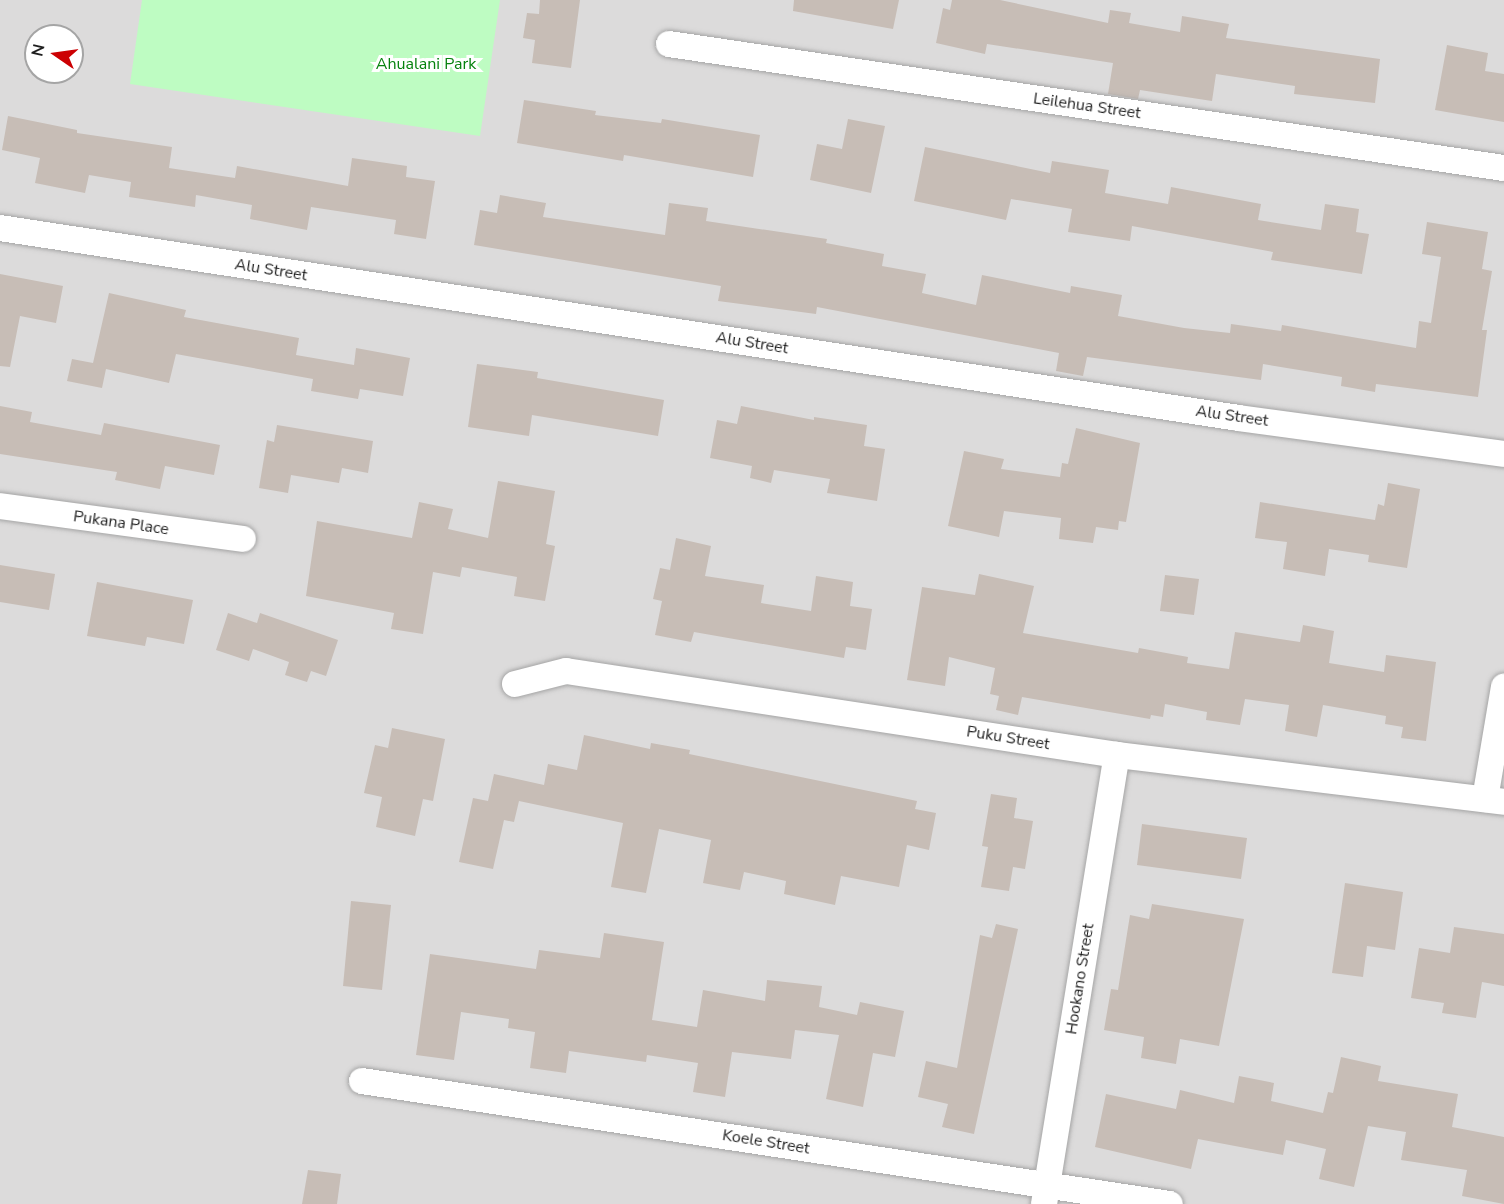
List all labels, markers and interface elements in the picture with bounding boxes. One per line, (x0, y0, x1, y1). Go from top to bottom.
north arrow (24, 24, 84, 84)
text: N (26, 42, 50, 59)
park label: Ahualani Park (376, 54, 476, 74)
street label: Leilehua Street (1032, 89, 1142, 123)
street label: Alu Street (233, 255, 309, 285)
street label: Alu Street (714, 328, 790, 358)
street label: Alu Street (1194, 401, 1270, 431)
street label: Pukana Place (72, 507, 170, 539)
street label: Puku Street (965, 722, 1051, 754)
street label: Hookano Street (1062, 922, 1098, 1036)
street label: Koele Street (721, 1126, 811, 1158)

